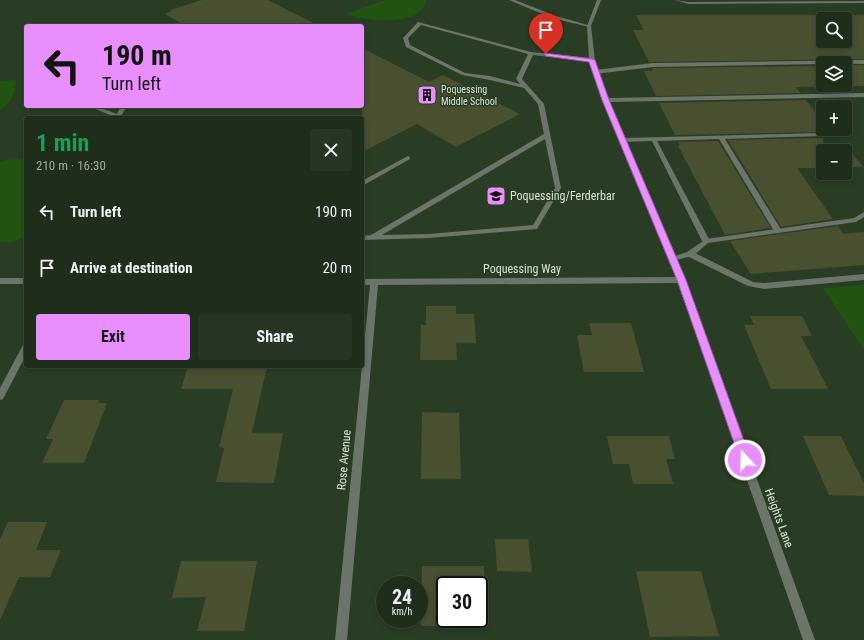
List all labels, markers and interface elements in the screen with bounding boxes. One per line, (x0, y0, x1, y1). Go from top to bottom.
map controls (816, 12, 852, 180)
button: search (816, 12, 852, 48)
pin (529, 13, 563, 54)
icon: arrive (535, 19, 557, 41)
text: 190 m (102, 39, 172, 72)
icon: left (36, 40, 88, 92)
button: layers (816, 56, 852, 92)
text: Turn left (102, 73, 161, 94)
building icon: Poquessing Middle School (416, 84, 438, 106)
place label: Poquessing Middle School (441, 84, 497, 107)
button: + (816, 100, 852, 136)
text: 1 min (36, 129, 89, 157)
button: close (310, 129, 352, 171)
button: − (816, 144, 852, 180)
text: 210 m · 16:30 (36, 158, 106, 173)
school or university icon: Poquessing/Ferderbar (485, 185, 507, 207)
place label: Poquessing/Ferderbar (510, 189, 616, 203)
icon: left (36, 201, 58, 223)
text: Turn left (70, 203, 121, 221)
text: 190 m (315, 203, 352, 221)
icon: arrive (36, 257, 58, 279)
text: Arrive at destination (70, 259, 193, 277)
text: 20 m (322, 259, 352, 277)
street label: Poquessing Way (483, 262, 561, 276)
button: Exit (36, 314, 190, 360)
button: Share (198, 314, 352, 360)
street label: Rose Avenue (334, 429, 354, 491)
position arrow (724, 439, 766, 481)
street label: Heights Lane (762, 486, 796, 550)
speed limit sign: 30 (436, 576, 488, 628)
text: 24 (392, 585, 412, 609)
text: km/h (392, 606, 412, 617)

